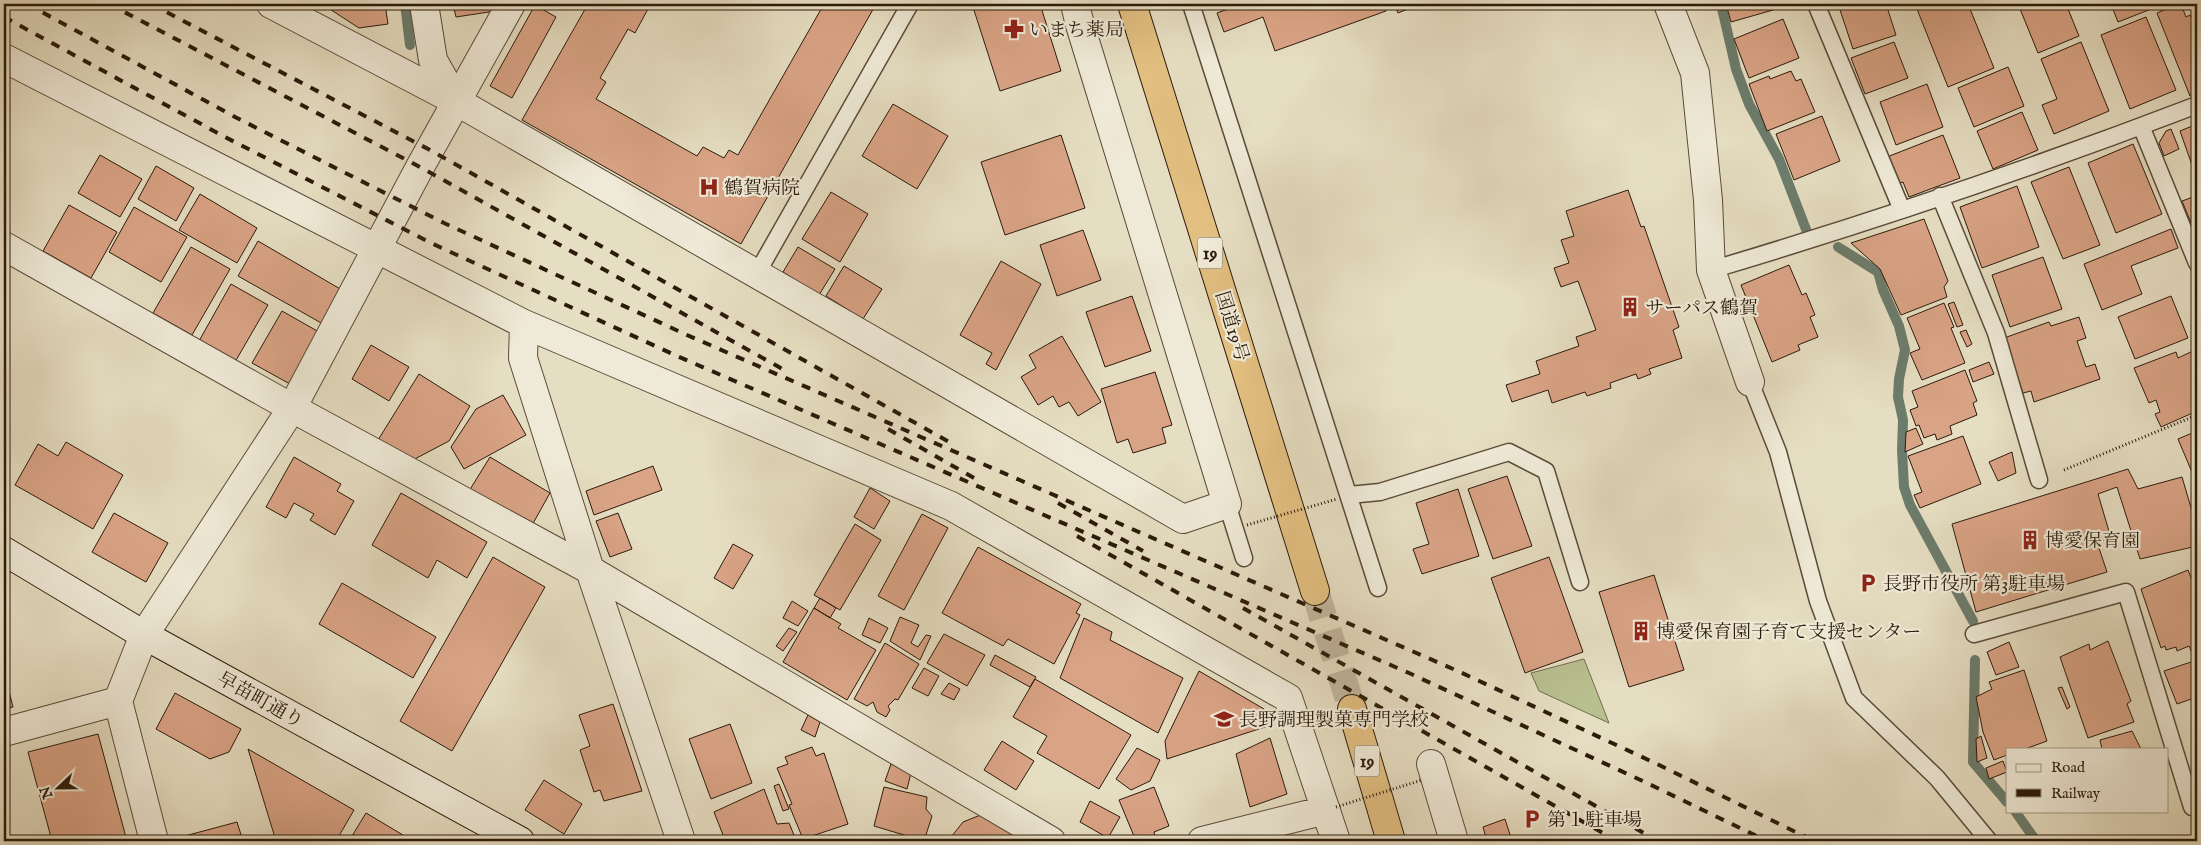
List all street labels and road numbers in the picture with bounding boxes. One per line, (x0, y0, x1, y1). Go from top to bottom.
road number: 19 (1198, 238, 1222, 268)
street label: 国道19号 (1209, 288, 1253, 365)
street label: 早苗町通り (213, 667, 307, 734)
road number: 19 (1354, 746, 1380, 776)

